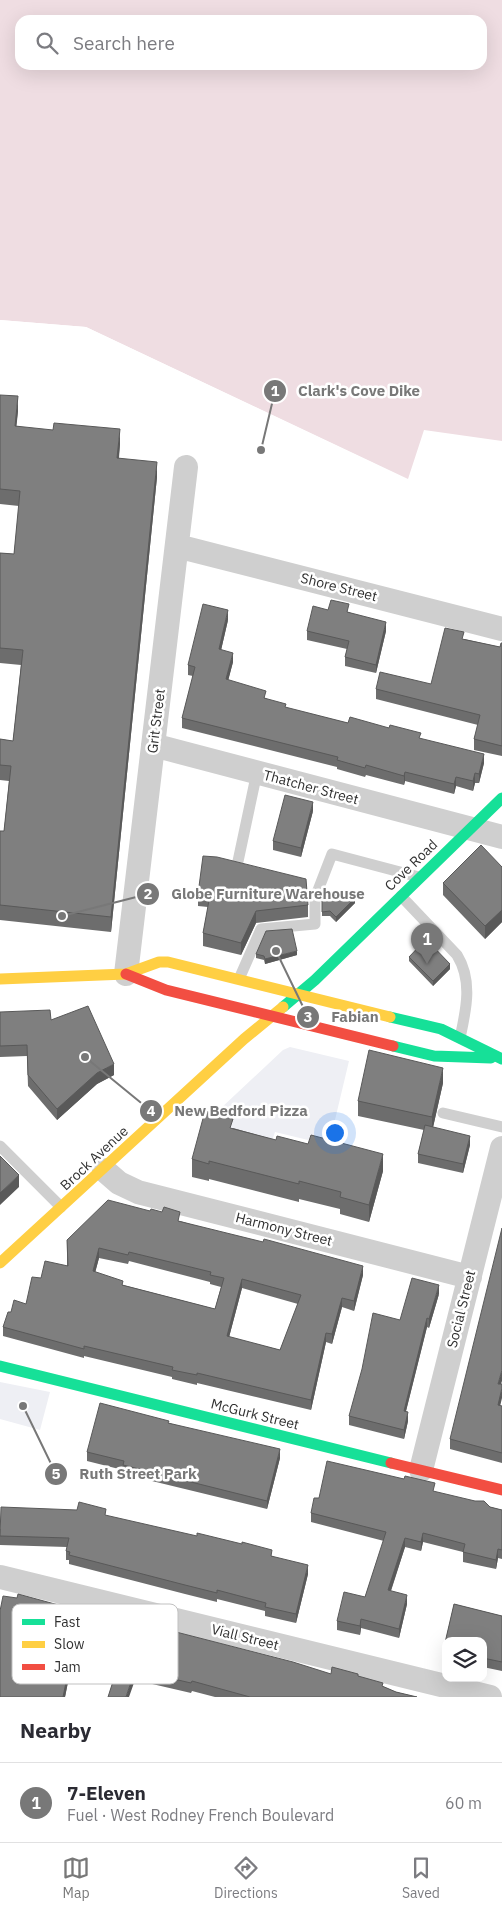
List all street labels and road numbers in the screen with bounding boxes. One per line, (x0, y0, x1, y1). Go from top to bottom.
street label: Shore Street (299, 569, 379, 605)
street label: Grit Street (143, 688, 169, 754)
street label: Thatcher Street (261, 766, 361, 808)
street label: Cove Road (381, 835, 441, 895)
street label: Brock Avenue (56, 1122, 132, 1194)
street label: Harmony Street (234, 1208, 334, 1250)
street label: Social Street (443, 1268, 479, 1350)
street label: McGurk Street (209, 1394, 301, 1434)
street label: Viall Street (209, 1620, 281, 1654)

